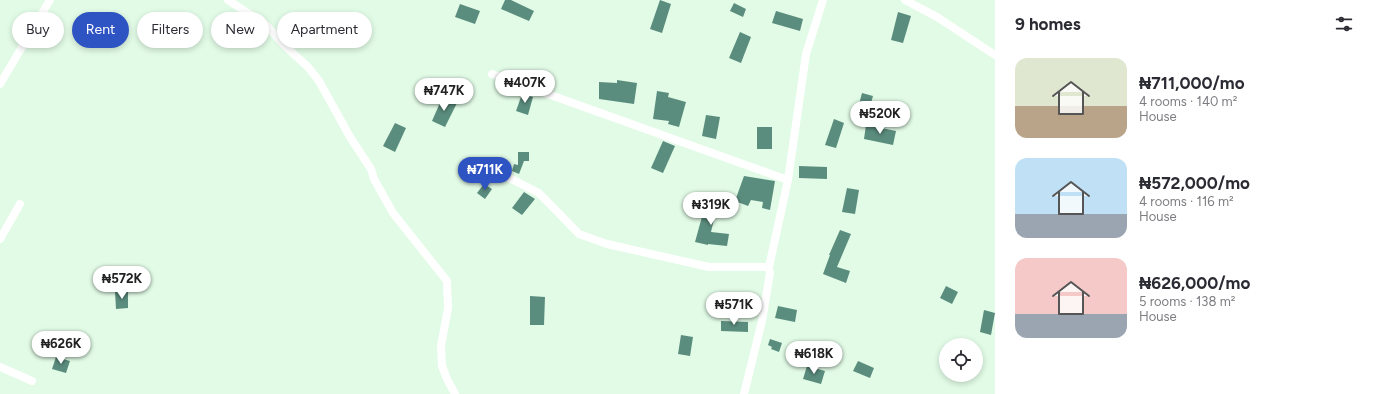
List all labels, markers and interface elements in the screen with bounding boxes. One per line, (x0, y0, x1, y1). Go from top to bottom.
chip: Buy (12, 12, 64, 48)
chip: Rent (72, 12, 129, 48)
chip: Filters (137, 12, 203, 48)
chip: New (211, 12, 269, 48)
chip: Apartment (277, 12, 372, 48)
icon: filters (1333, 13, 1355, 35)
text: 9 homes (1015, 14, 1081, 34)
pin: ₦407K (497, 70, 553, 104)
text: ₦711,000/mo (1139, 73, 1245, 93)
icon: home (1047, 74, 1095, 122)
text: ₦407K (504, 75, 546, 90)
pin: ₦747K (416, 78, 472, 112)
text: ₦747K (424, 83, 464, 98)
text: 4 rooms · 140 m² (1139, 94, 1237, 109)
pin: ₦520K (852, 101, 908, 135)
text: ₦520K (859, 106, 901, 121)
text: House (1139, 109, 1177, 124)
pin: ₦711K (457, 157, 513, 191)
text: ₦711K (467, 162, 503, 177)
text: ₦572,000/mo (1139, 173, 1250, 193)
icon: home (1047, 174, 1095, 222)
pin: ₦319K (683, 192, 739, 226)
text: 4 rooms · 116 m² (1139, 194, 1234, 209)
text: ₦319K (692, 197, 730, 212)
text: House (1139, 209, 1177, 224)
pin: ₦572K (94, 266, 150, 300)
text: ₦572K (102, 271, 142, 286)
text: ₦626,000/mo (1139, 273, 1250, 293)
icon: home (1047, 274, 1095, 322)
pin: ₦571K (706, 292, 762, 326)
text: 5 rooms · 138 m² (1139, 294, 1235, 309)
text: ₦571K (715, 297, 753, 312)
text: House (1139, 309, 1177, 324)
pin: ₦626K (33, 331, 89, 365)
text: ₦626K (41, 336, 81, 351)
map controls (939, 338, 983, 382)
button: locate (939, 338, 983, 382)
pin: ₦618K (786, 341, 842, 375)
text: ₦618K (794, 346, 834, 361)

